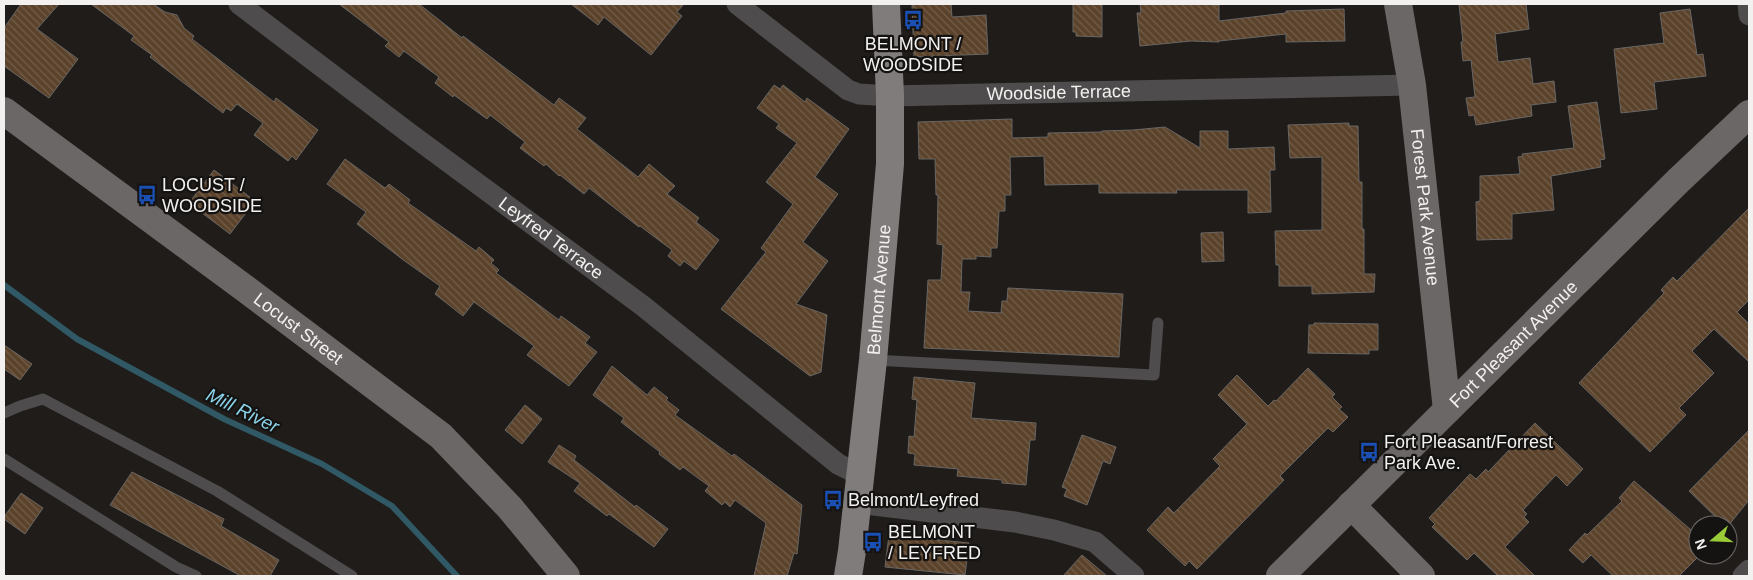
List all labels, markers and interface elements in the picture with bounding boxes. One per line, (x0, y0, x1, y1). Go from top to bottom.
bus stop icon: BELMONT / WOODSIDE (902, 9, 924, 31)
place label: BELMONT / WOODSIDE (863, 34, 963, 75)
street label: Woodside Terrace (986, 81, 1131, 104)
street label: Forest Park Avenue (1407, 128, 1444, 287)
place label: LOCUST / WOODSIDE (162, 175, 262, 216)
bus stop icon: LOCUST / WOODSIDE (136, 184, 158, 206)
street label: Leyfred Terrace (495, 193, 607, 283)
street label: Belmont Avenue (863, 224, 895, 356)
street label: Fort Pleasant Avenue (1445, 277, 1582, 412)
street label: Locust Street (250, 289, 347, 369)
water label: Mill River (203, 384, 283, 437)
place label: Fort Pleasant/Forrest Park Ave. (1384, 432, 1553, 473)
bus stop icon: Fort Pleasant/Forrest Park Ave. (1358, 441, 1380, 463)
bus stop icon: Belmont/Leyfred (822, 489, 844, 511)
place label: Belmont/Leyfred (848, 490, 979, 510)
north arrow (1688, 515, 1738, 565)
place label: BELMONT / LEYFRED (888, 522, 981, 563)
bus stop icon: BELMONT / LEYFRED (862, 531, 884, 553)
text: N (1691, 537, 1710, 552)

